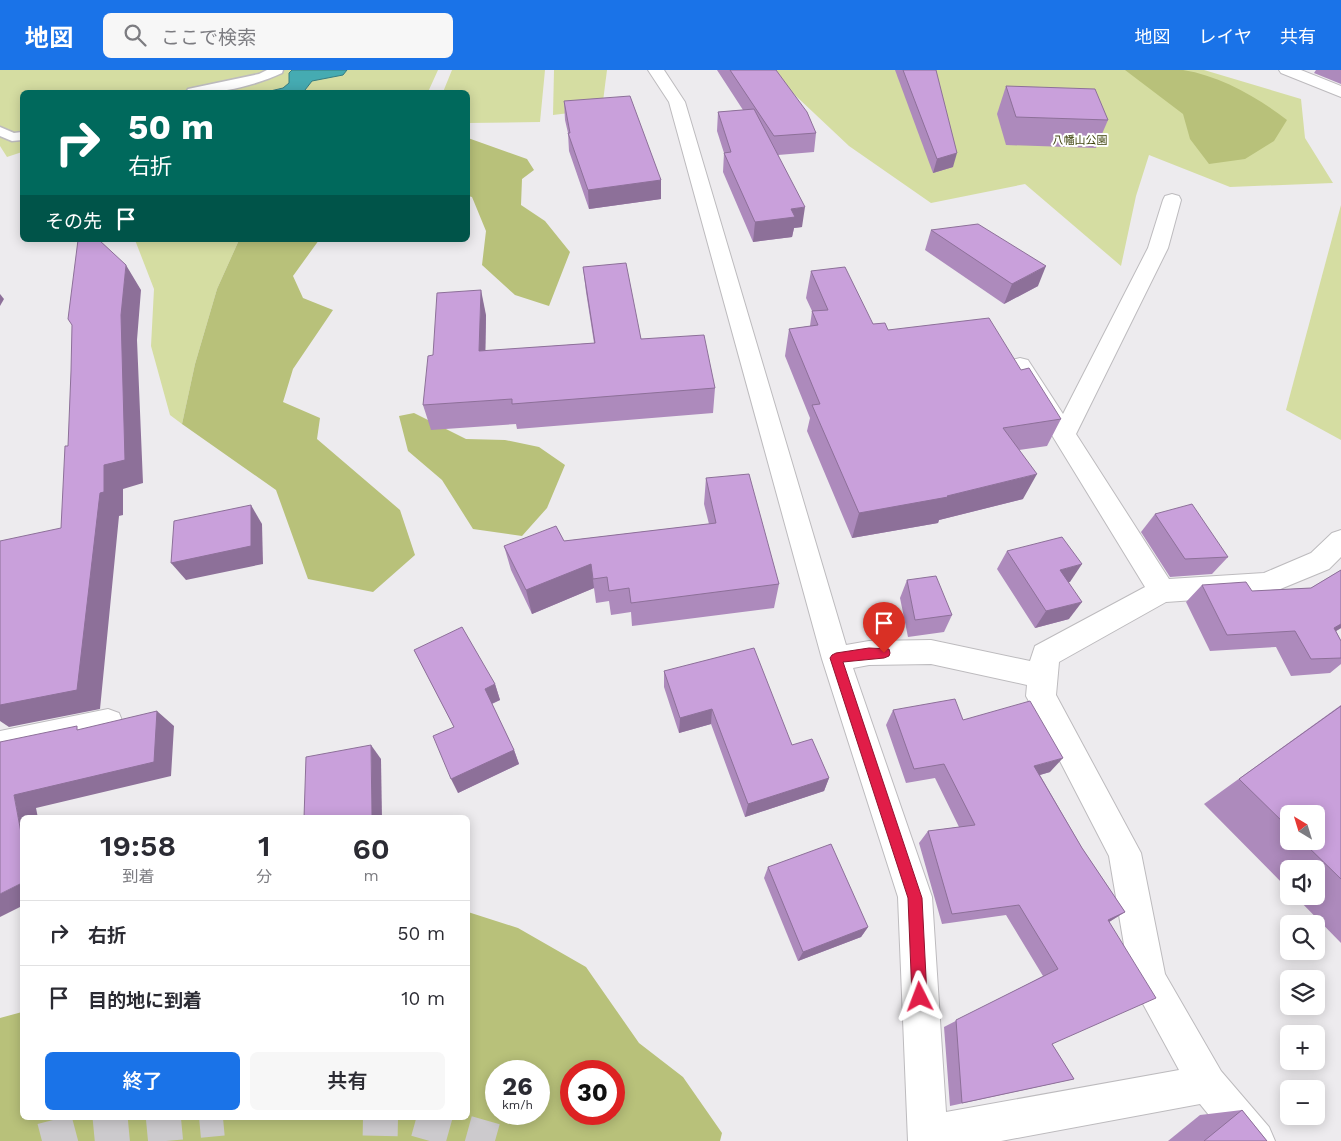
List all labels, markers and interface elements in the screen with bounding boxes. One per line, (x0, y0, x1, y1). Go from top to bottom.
search box (103, 13, 453, 58)
icon: search (121, 21, 149, 49)
text: 地図 (25, 24, 73, 52)
text: ここで検索 (161, 26, 256, 49)
text: 地図 (1135, 26, 1171, 47)
text: レイヤ (1199, 26, 1252, 47)
text: 共有 (1280, 26, 1316, 47)
text: 50 m (128, 106, 214, 148)
icon: right (45, 110, 110, 175)
park label: 八幡山公園 (1053, 134, 1108, 147)
text: 右折 (128, 154, 172, 179)
icon: arrive (112, 205, 140, 233)
text: その先 (45, 210, 102, 233)
pin (863, 602, 905, 653)
icon: arrive (870, 609, 898, 637)
north arrow (1280, 805, 1325, 850)
map controls (1280, 805, 1325, 1125)
text: 19:58 (100, 828, 176, 863)
text: 1 (258, 828, 271, 863)
text: 60 (352, 831, 390, 866)
button: sound (1280, 860, 1325, 905)
text: m (364, 866, 379, 885)
text: 到着 (122, 867, 154, 886)
text: 分 (256, 867, 272, 886)
button: search (1280, 915, 1325, 960)
icon: right (45, 919, 73, 947)
text: 50 m (398, 922, 445, 945)
text: 右折 (88, 924, 126, 947)
position arrow (893, 970, 945, 1022)
button: layers (1280, 970, 1325, 1015)
icon: arrive (45, 984, 73, 1012)
text: 10 m (401, 987, 445, 1010)
text: 目的地に到着 (88, 989, 202, 1012)
button: + (1280, 1025, 1325, 1070)
button: 終了 (45, 1052, 240, 1110)
button: 共有 (250, 1052, 445, 1110)
speed limit sign: 30 (560, 1060, 625, 1125)
text: 26 (502, 1072, 533, 1101)
button: − (1280, 1080, 1325, 1125)
text: km/h (502, 1098, 533, 1112)

